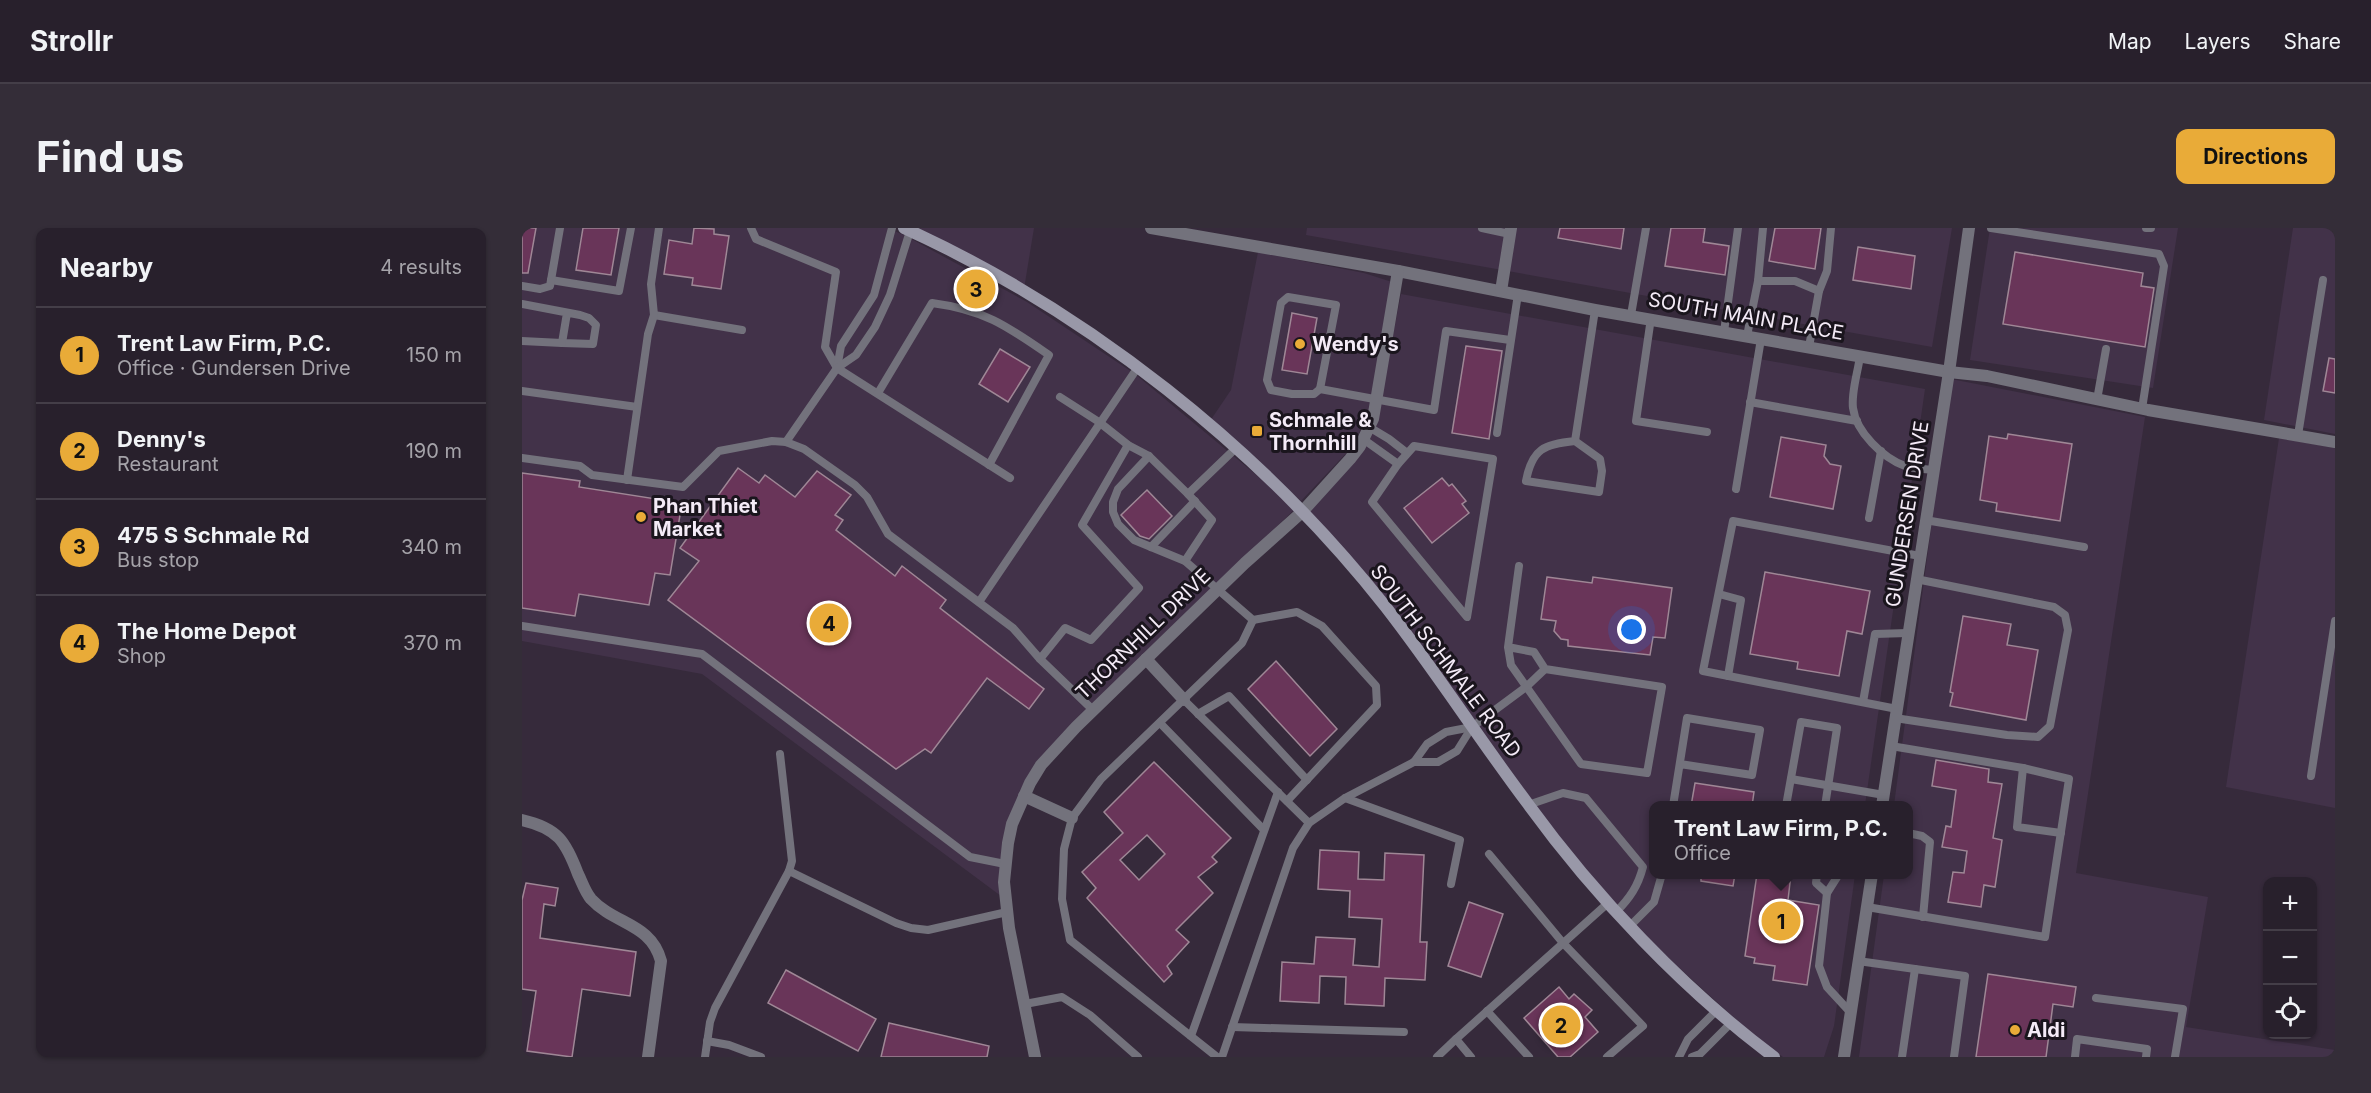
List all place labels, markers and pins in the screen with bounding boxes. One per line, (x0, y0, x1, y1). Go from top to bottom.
pin: 3 (956, 266, 996, 312)
place label: Wendy's (1312, 332, 1399, 356)
marker: Wendy's (1293, 337, 1307, 351)
place label: Schmale & Thornhill (1269, 408, 1372, 455)
marker: Schmale & Thornhill (1250, 424, 1264, 438)
place label: Phan Thiet Market (653, 494, 758, 541)
marker: Phan Thiet Market (634, 510, 648, 524)
pin: 4 (810, 600, 848, 646)
pin: 1 (1762, 898, 1800, 944)
pin: 2 (1542, 1002, 1580, 1048)
place label: Aldi (2027, 1018, 2065, 1042)
marker: Aldi (2008, 1023, 2022, 1037)

